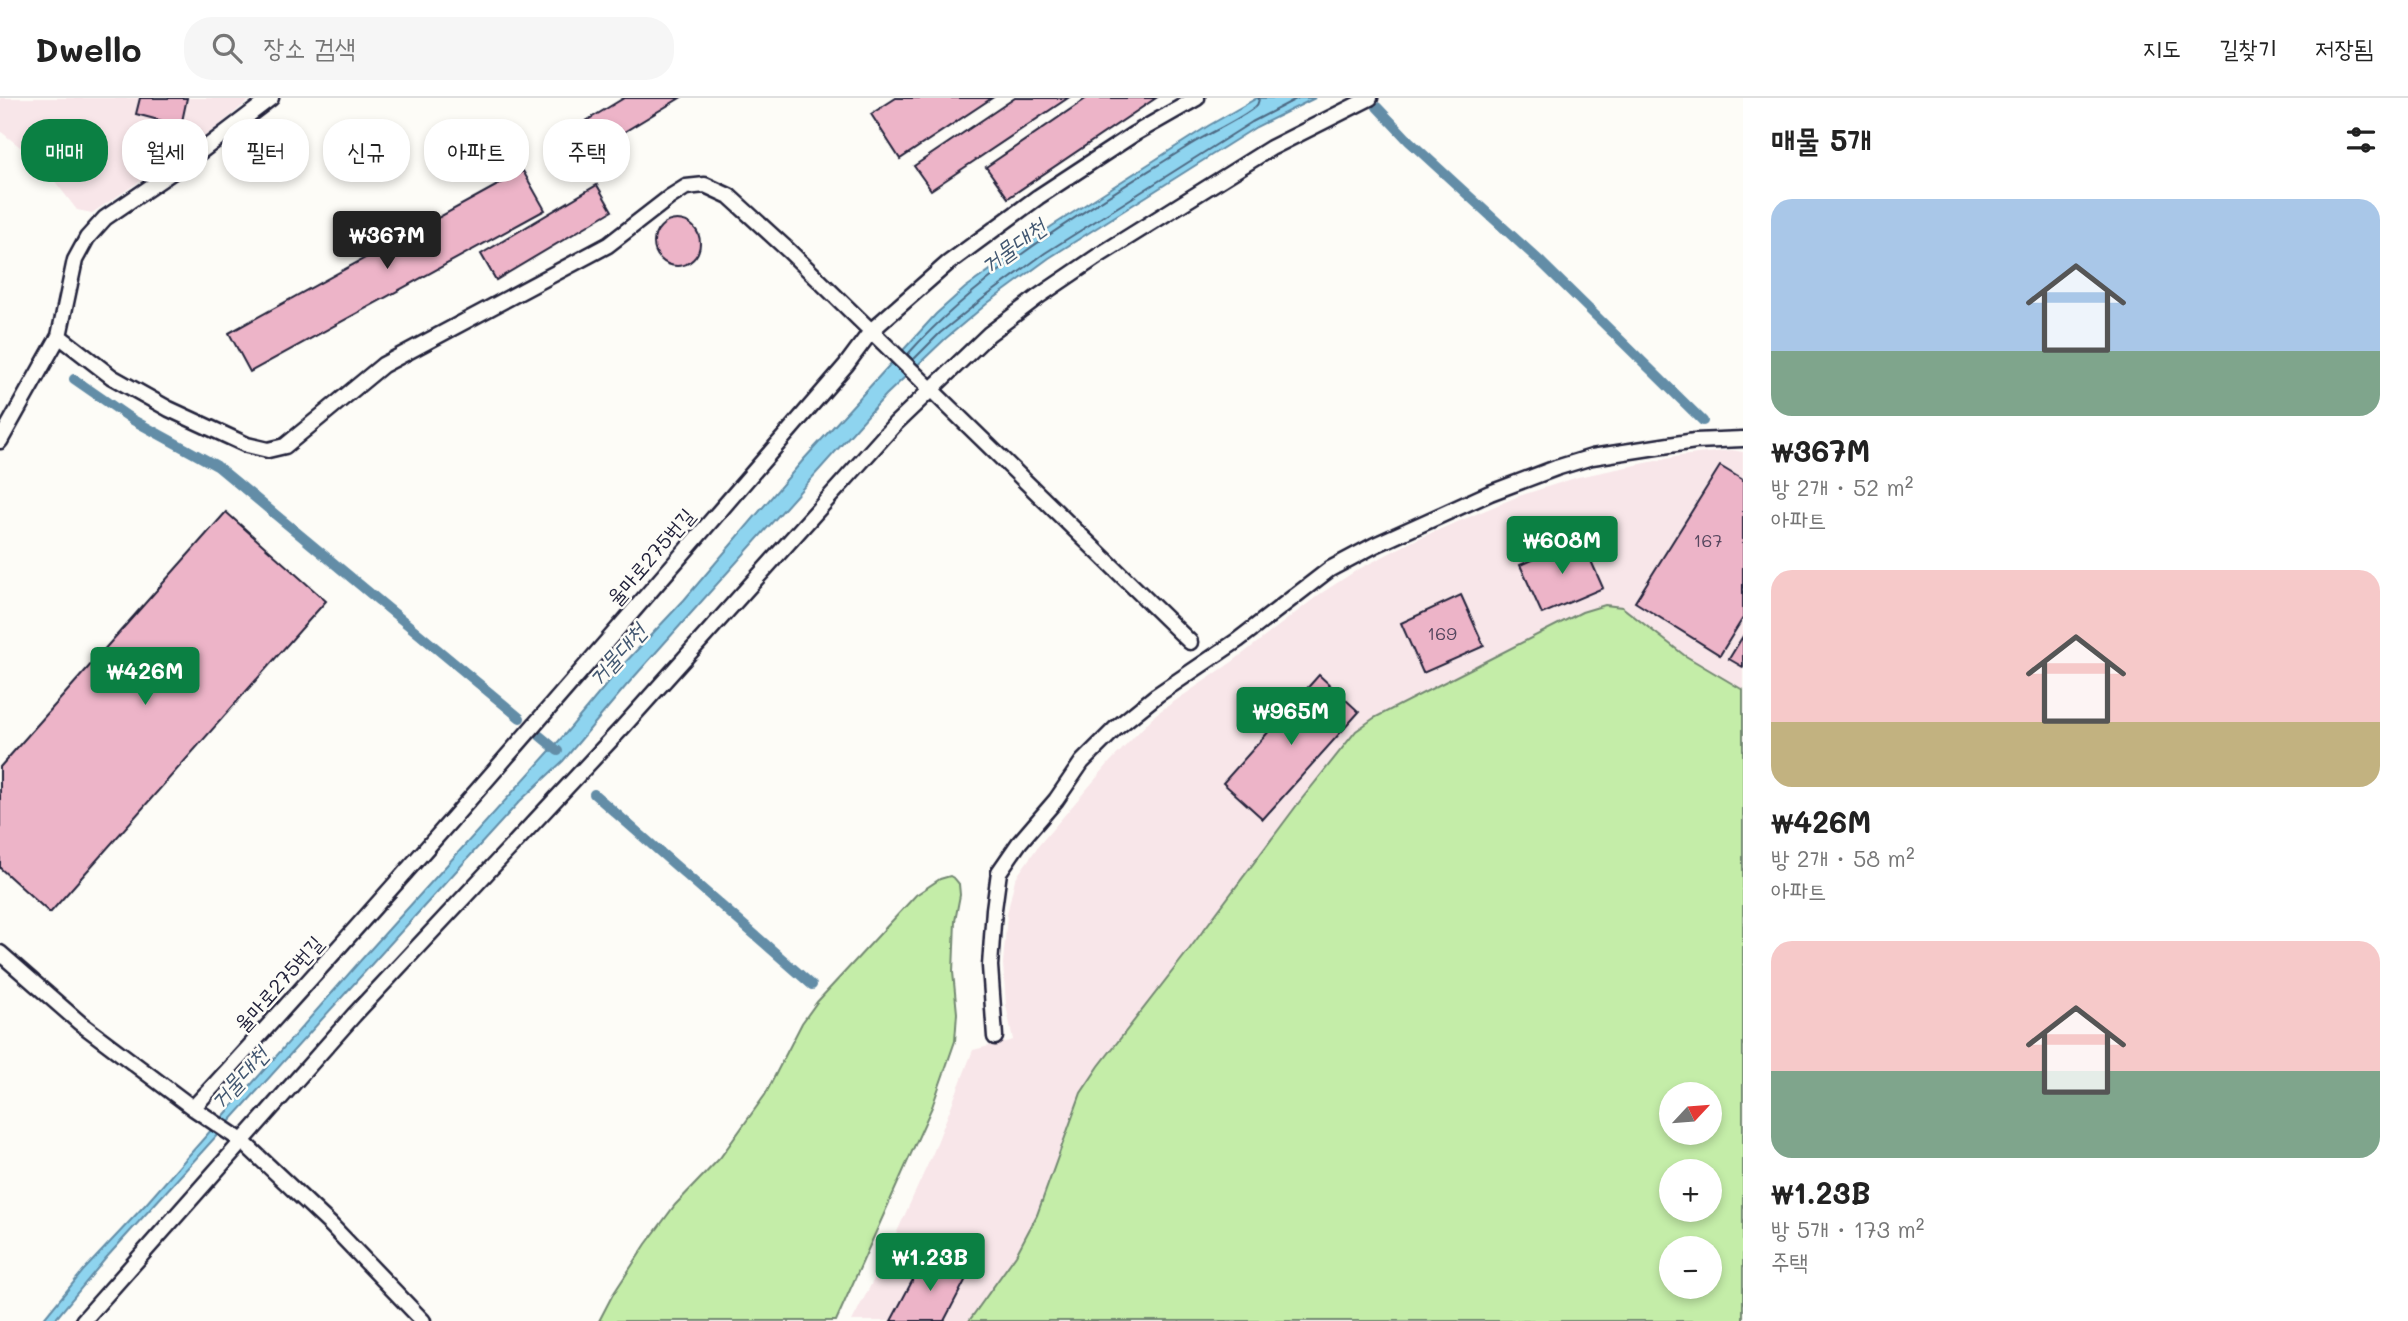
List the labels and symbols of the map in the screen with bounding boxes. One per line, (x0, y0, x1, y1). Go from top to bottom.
water label: 거물대천 (974, 210, 1053, 279)
pin: ₩367M (338, 212, 436, 271)
street label: 율마로275번길 (600, 502, 700, 610)
pin: ₩608M (1513, 517, 1611, 576)
house number: 167 (1694, 528, 1722, 552)
water label: 거물대천 (580, 615, 654, 692)
house number: 169 (1427, 621, 1457, 645)
pin: ₩426M (96, 648, 194, 707)
pin: ₩965M (1242, 688, 1340, 747)
street label: 율마로275번길 (228, 929, 328, 1037)
water label: 거물대천 (202, 1038, 276, 1115)
north arrow (1659, 1082, 1722, 1144)
pin: ₩1.23B (873, 1234, 987, 1293)

